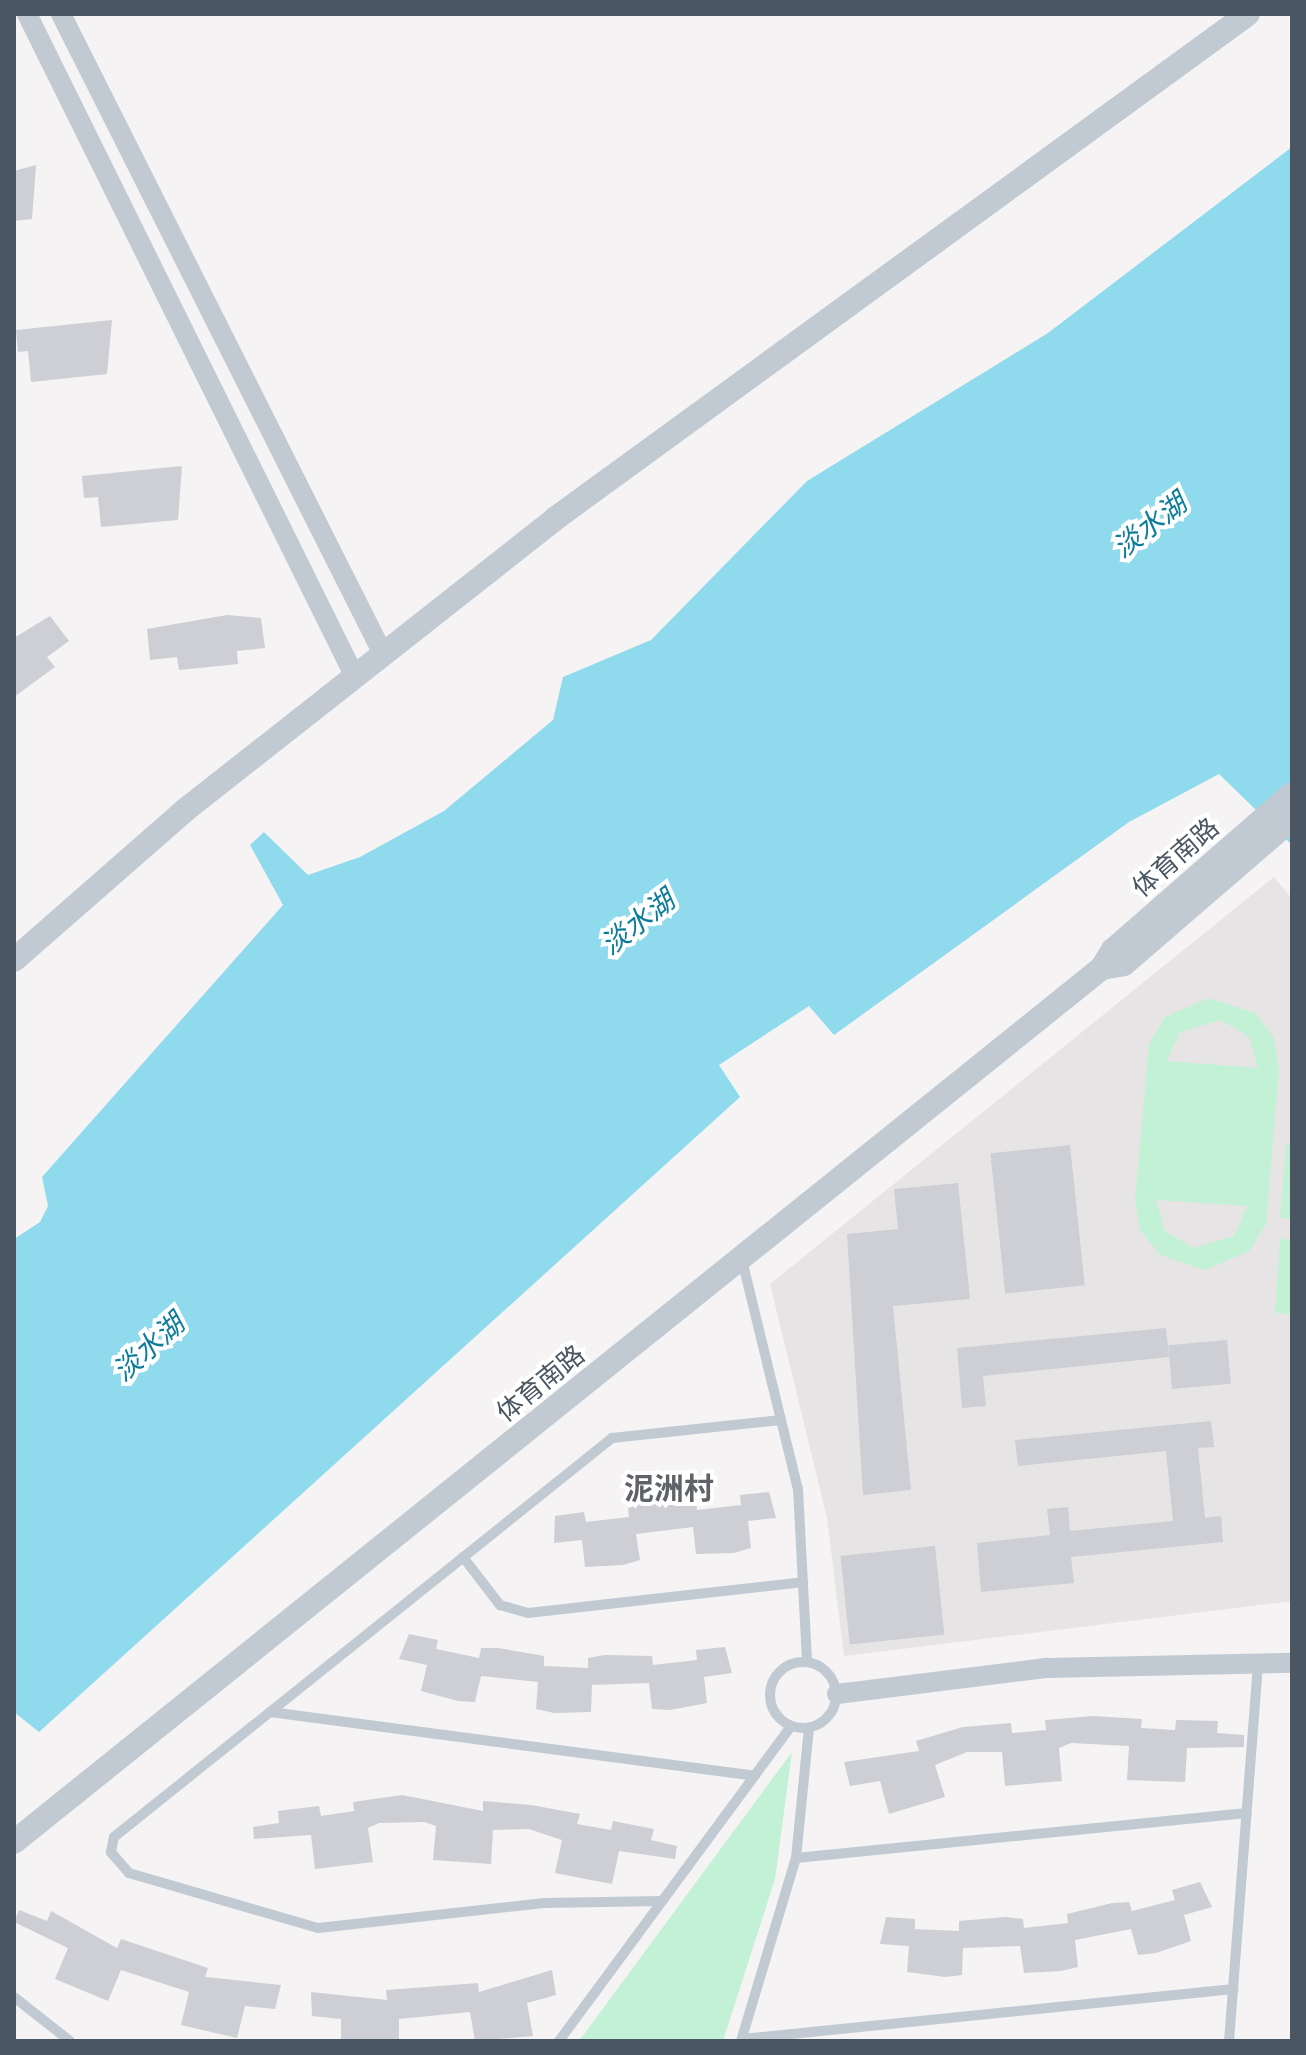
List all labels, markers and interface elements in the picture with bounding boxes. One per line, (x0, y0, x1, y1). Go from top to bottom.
water label: 淡水湖 (1107, 487, 1193, 565)
street label: 体育南路 (1127, 812, 1225, 904)
water label: 淡水湖 (595, 884, 681, 962)
water label: 淡水湖 (107, 1307, 191, 1389)
street label: 体育南路 (491, 1339, 591, 1429)
district label: 泥洲村 (624, 1472, 714, 1508)

